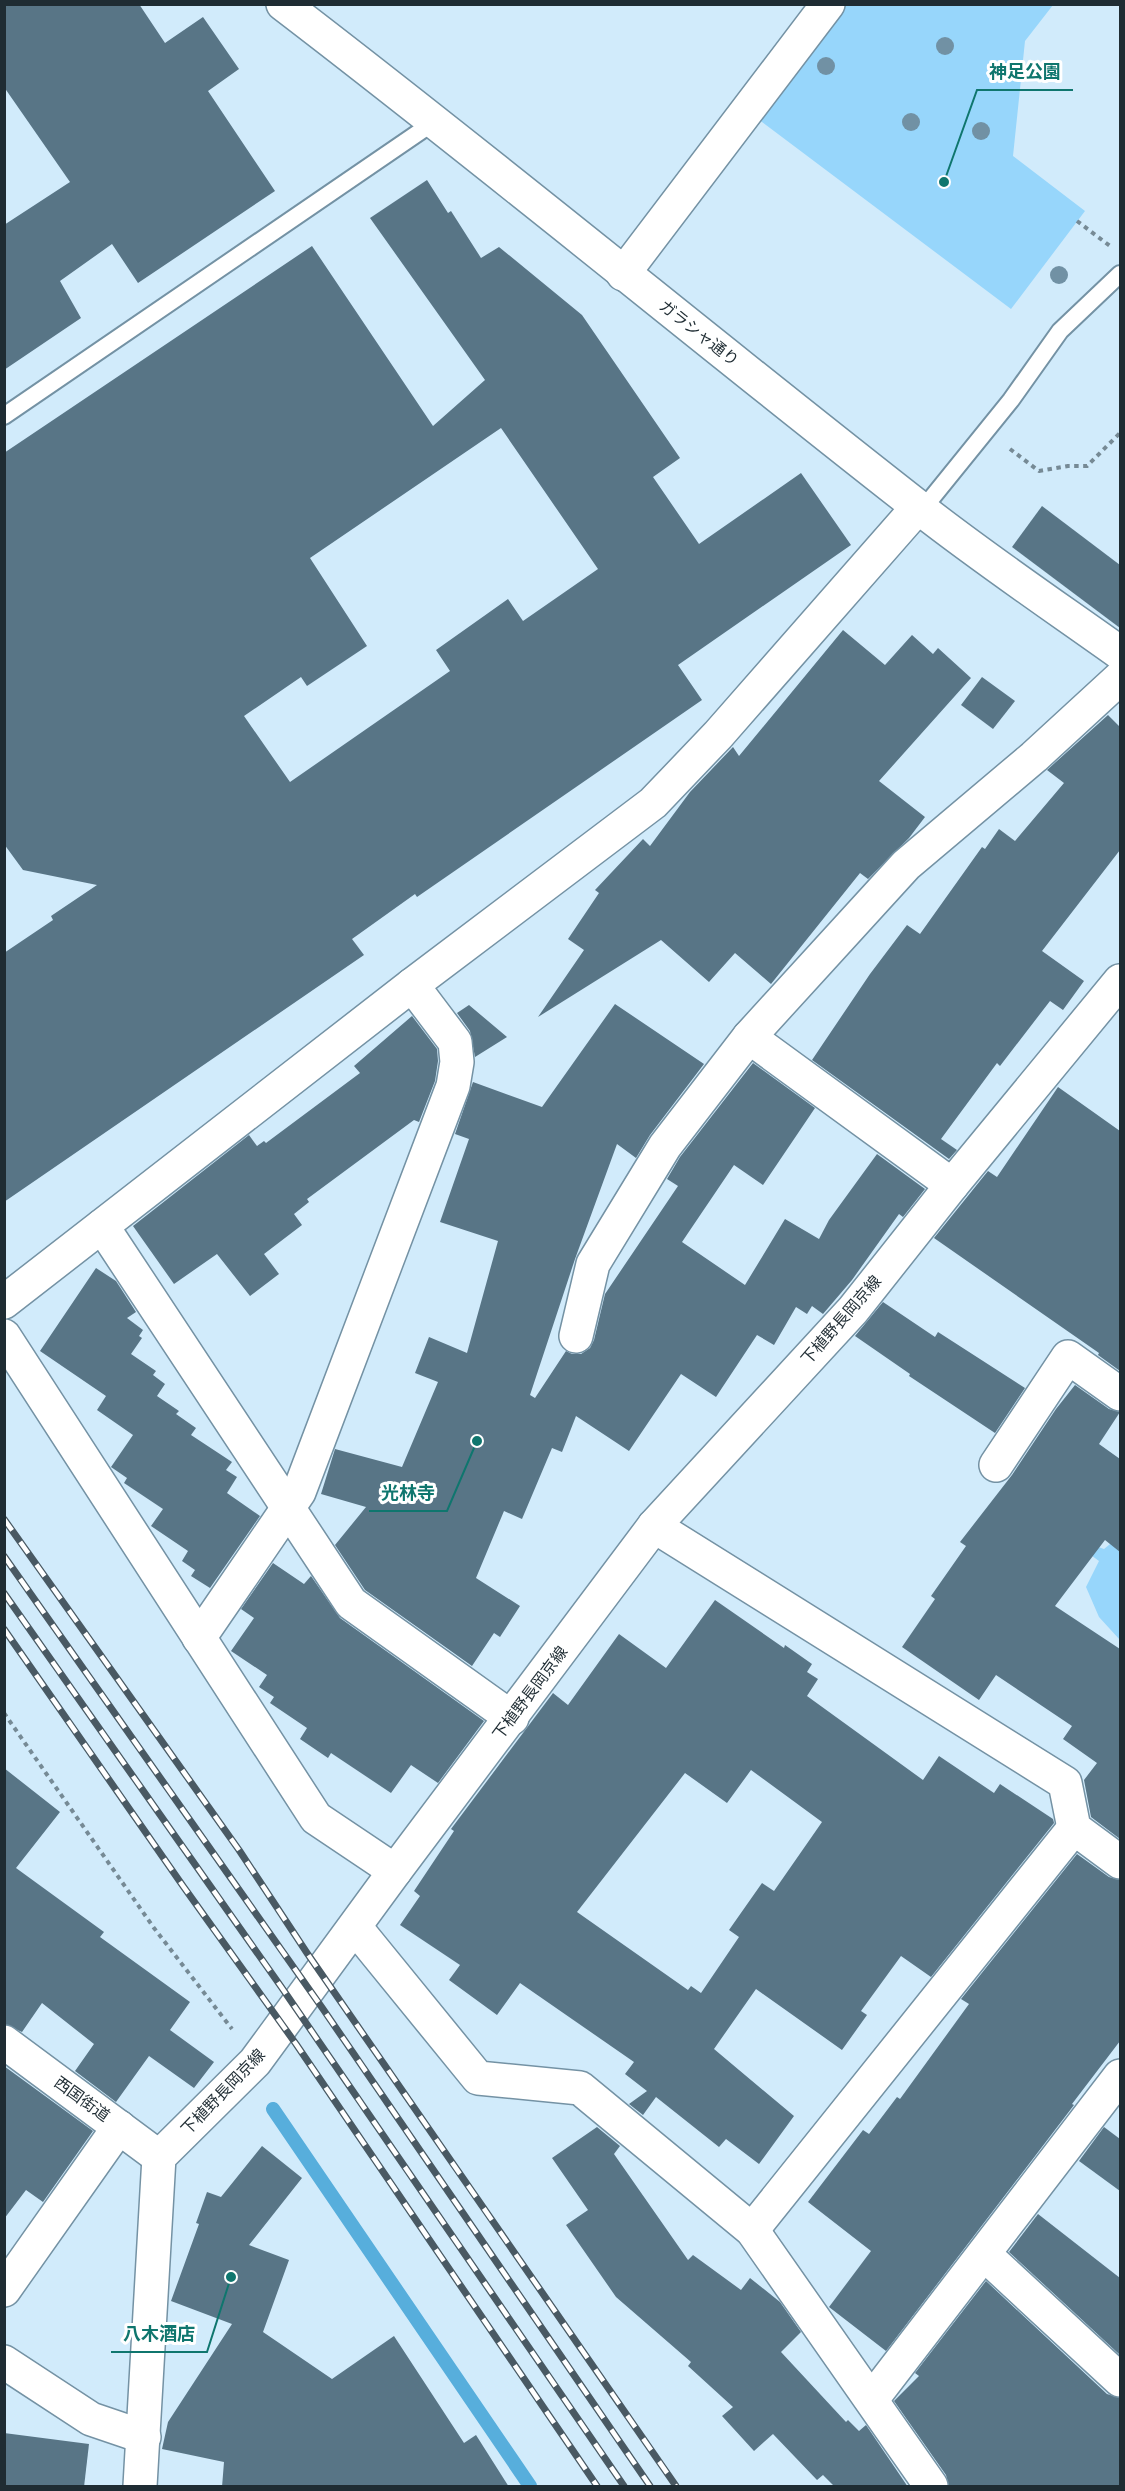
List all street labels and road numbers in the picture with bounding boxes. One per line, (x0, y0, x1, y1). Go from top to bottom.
street label: ガラシャ通り (654, 294, 744, 372)
street label: 下植野長岡京線 (796, 1270, 886, 1370)
street label: 下植野長岡京線 (487, 1641, 573, 1745)
street label: 下植野長岡京線 (176, 2044, 270, 2140)
street label: 西国街道 (49, 2071, 115, 2127)

